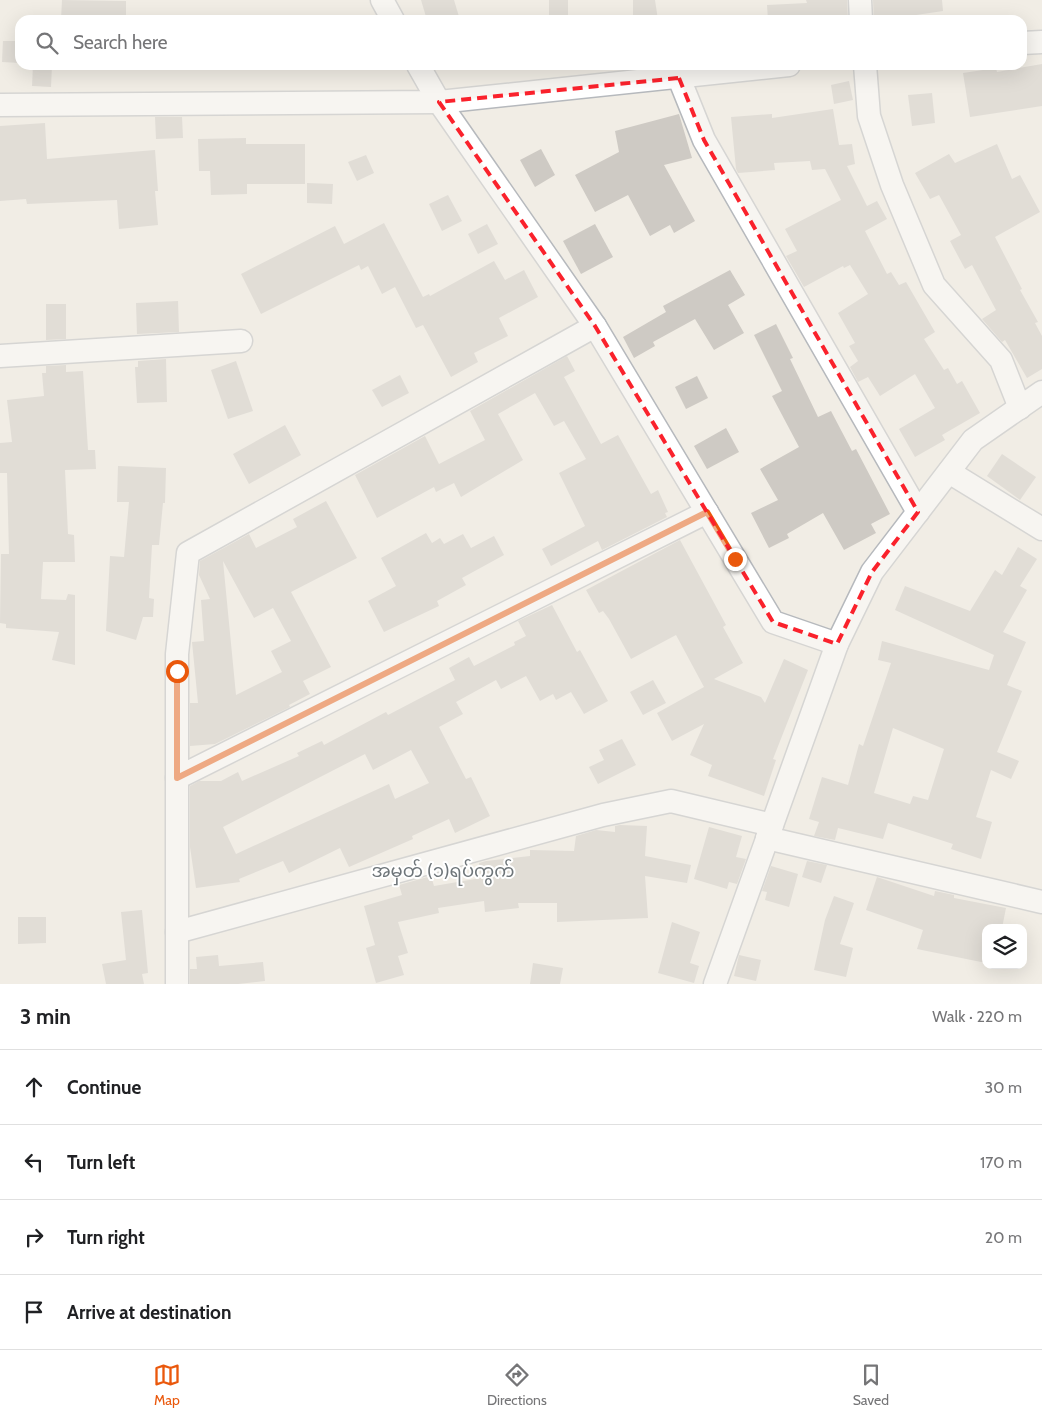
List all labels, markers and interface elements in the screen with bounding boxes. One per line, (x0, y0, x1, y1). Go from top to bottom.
search box (15, 15, 1027, 70)
icon: search (33, 29, 61, 57)
text: Search here (73, 31, 167, 54)
route end (724, 548, 747, 571)
route start (166, 660, 189, 683)
district label: အမှတ် (၁)ရပ်ကွက် (371, 858, 515, 886)
map controls (982, 924, 1027, 969)
button: layers (982, 924, 1027, 969)
text: 3 min (20, 1004, 71, 1029)
text: Walk · 220 m (932, 1007, 1022, 1026)
icon: ahead (20, 1073, 48, 1101)
text: Continue (67, 1076, 141, 1099)
text: 30 m (985, 1078, 1022, 1097)
icon: left (20, 1148, 48, 1176)
text: Turn left (67, 1151, 135, 1174)
text: 170 m (980, 1153, 1022, 1172)
icon: right (20, 1223, 48, 1251)
text: Turn right (67, 1226, 145, 1249)
text: 20 m (985, 1228, 1022, 1247)
icon: arrive (20, 1298, 48, 1326)
text: Arrive at destination (67, 1301, 231, 1324)
tab: Map (153, 1361, 181, 1409)
tab: Directions (487, 1361, 547, 1409)
tab: Saved (853, 1361, 889, 1409)

